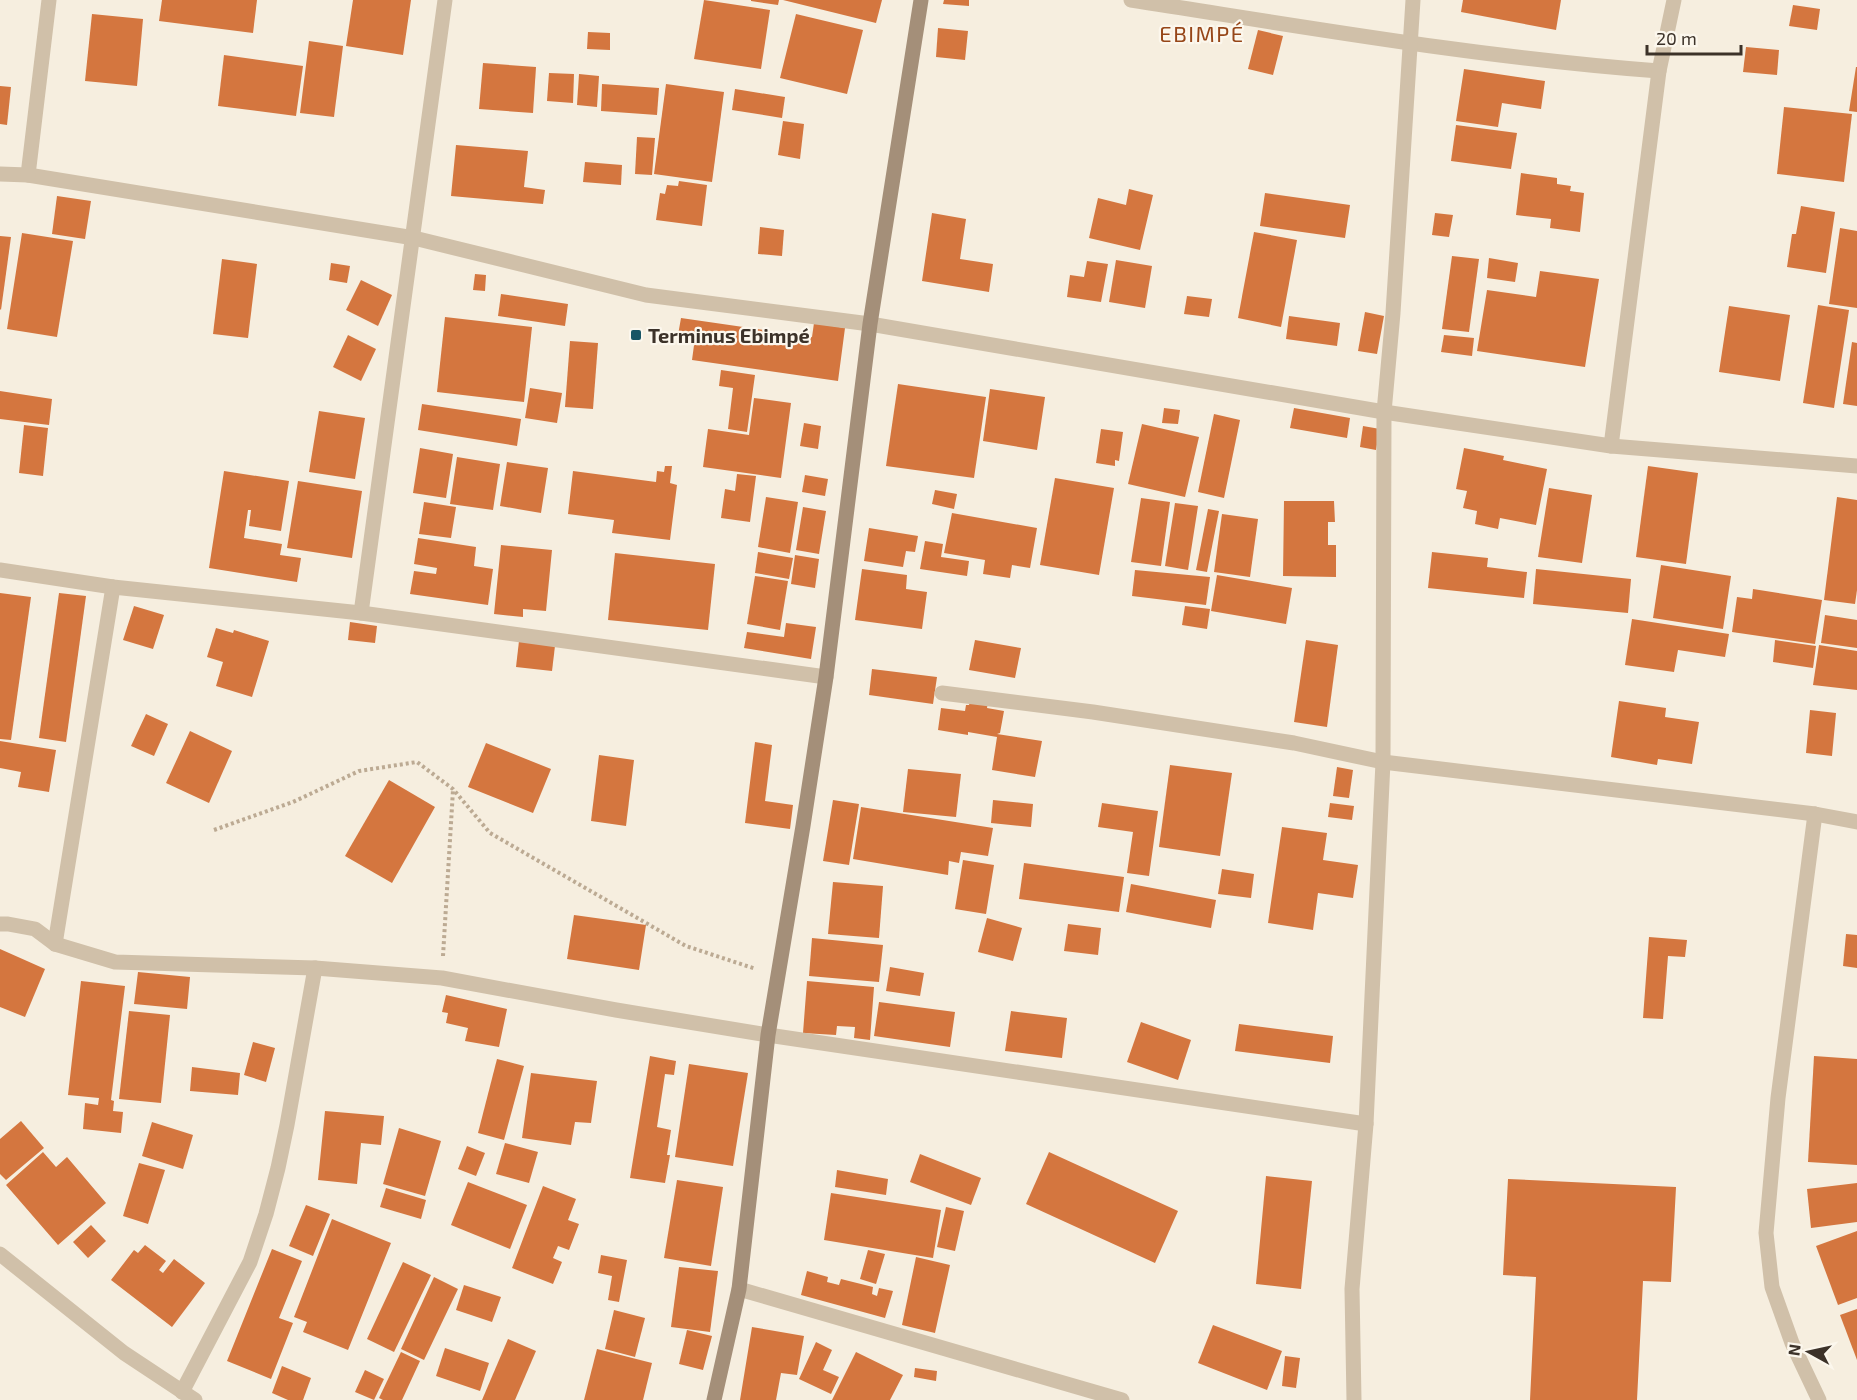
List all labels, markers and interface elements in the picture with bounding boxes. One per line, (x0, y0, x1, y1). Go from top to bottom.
scale bar (1647, 18, 1742, 56)
district label: EBIMPÉ (1159, 20, 1245, 46)
text: 20 m (1656, 27, 1697, 49)
place label: Terminus Ebimpé (648, 323, 810, 347)
marker: Terminus Ebimpé (629, 328, 643, 342)
north arrow (1779, 1322, 1839, 1382)
text: N (1783, 1343, 1804, 1357)

